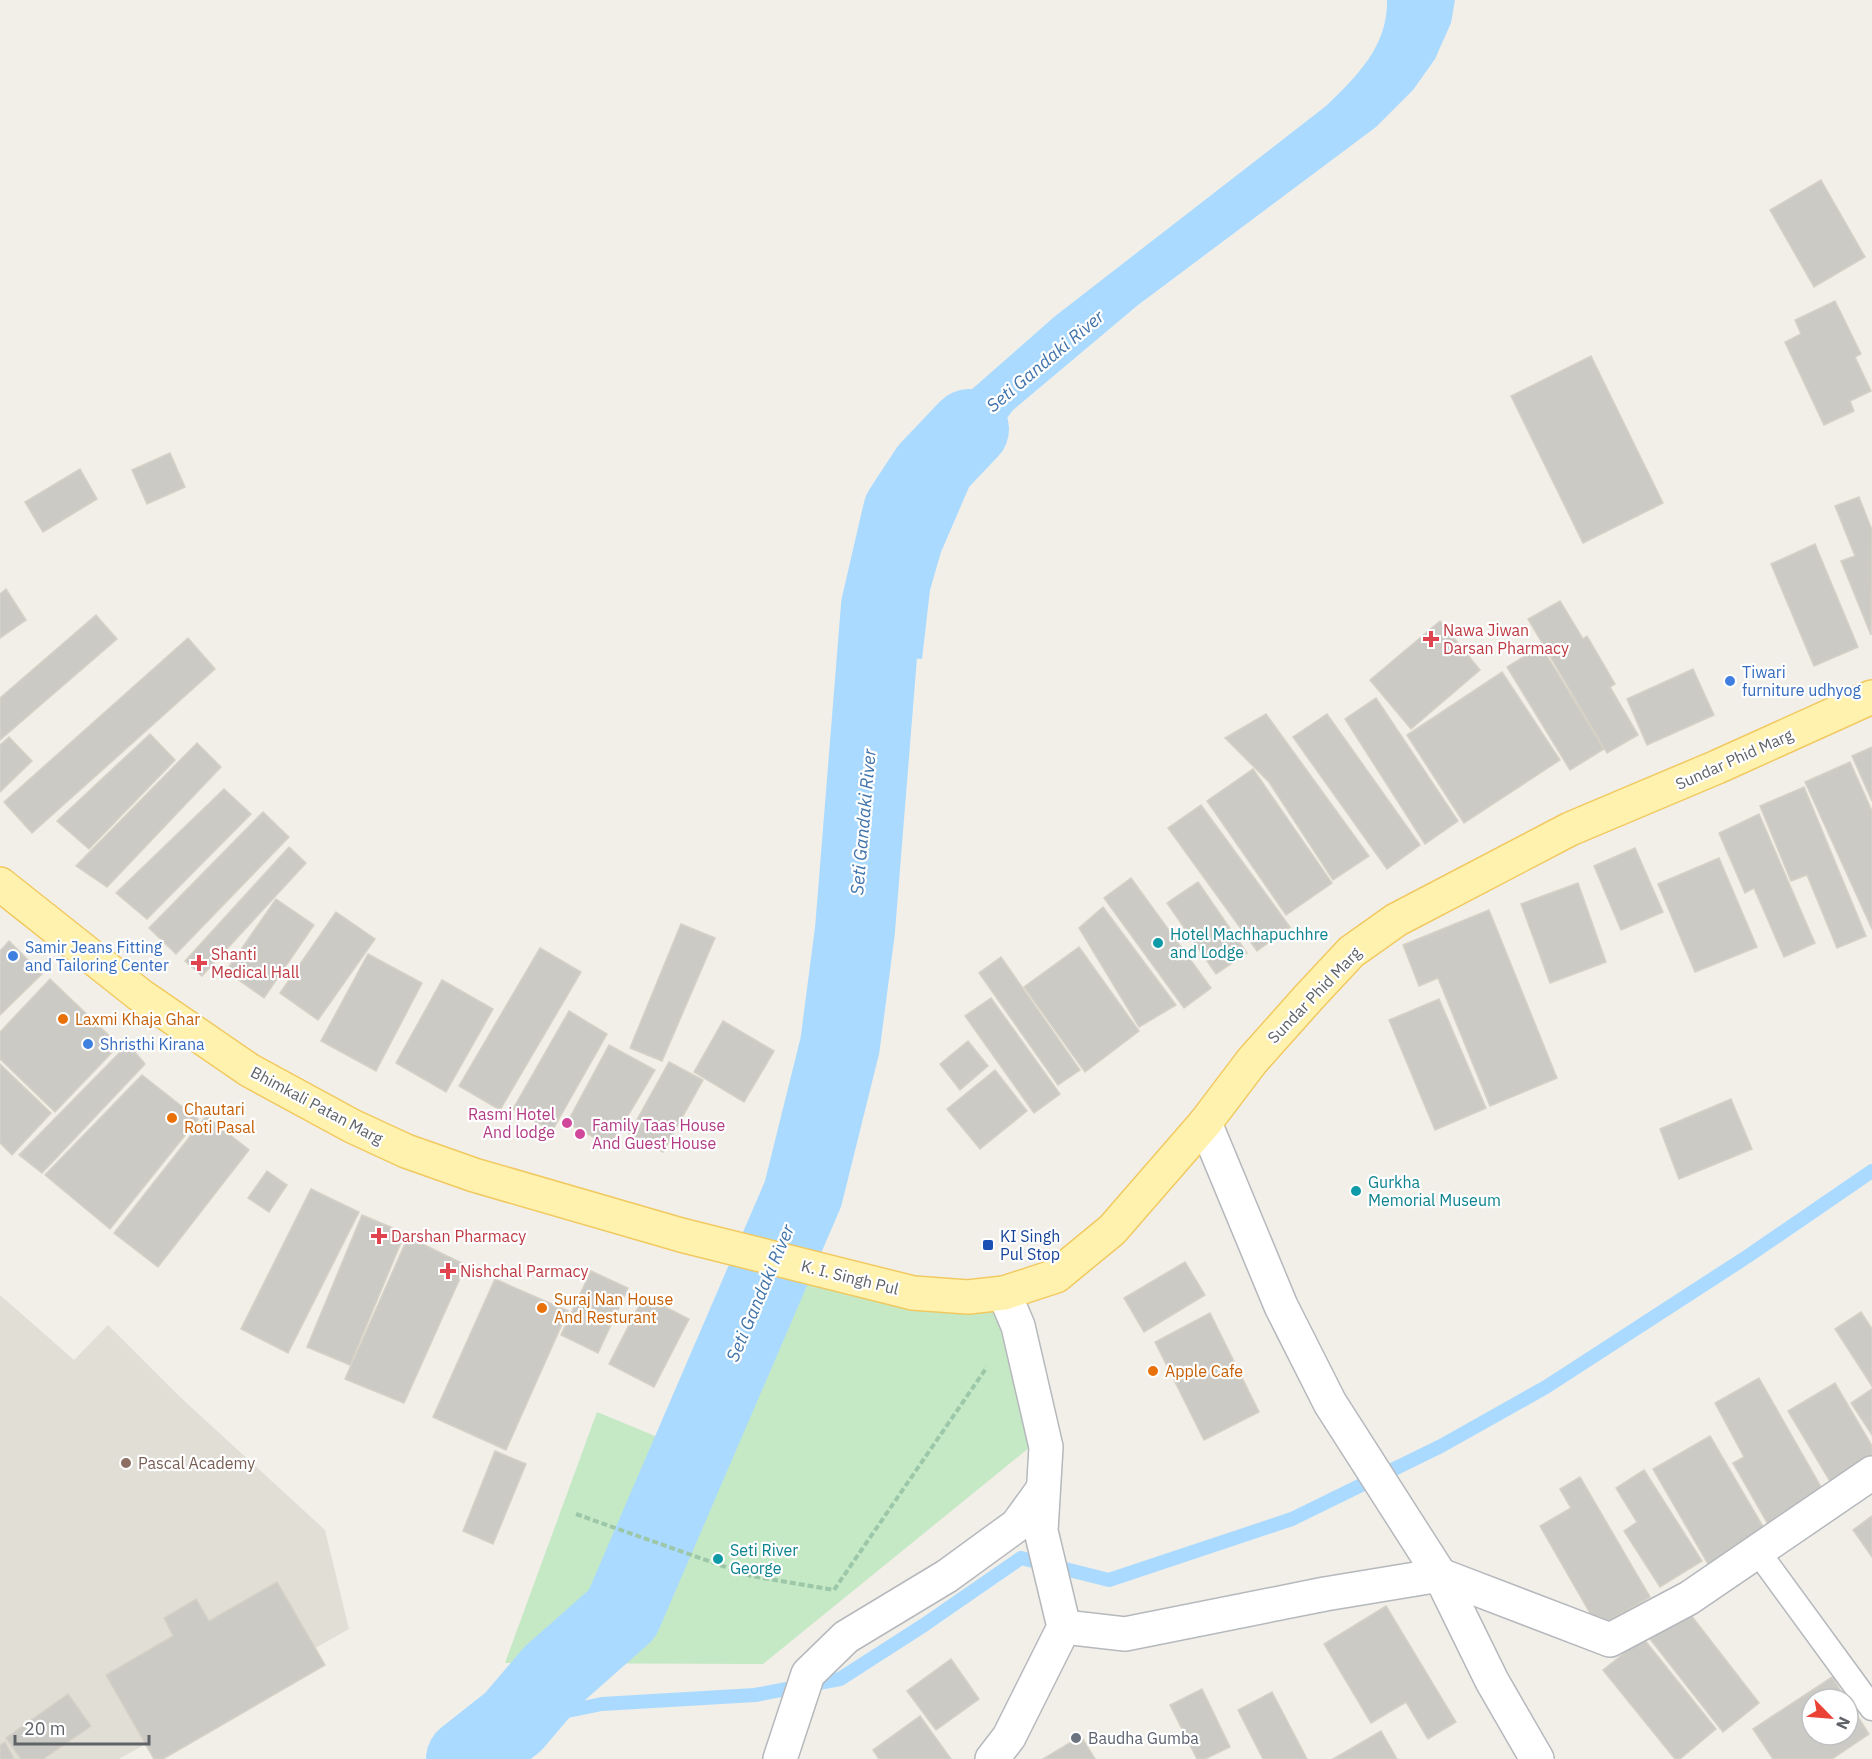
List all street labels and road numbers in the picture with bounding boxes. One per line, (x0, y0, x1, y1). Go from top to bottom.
street label: Sundar Phid Marg (1672, 724, 1796, 794)
street label: Sundar Phid Marg (1263, 942, 1365, 1047)
street label: Bhimkali Patan Marg (247, 1062, 387, 1149)
street label: K. I. Singh Pul (799, 1255, 901, 1299)

